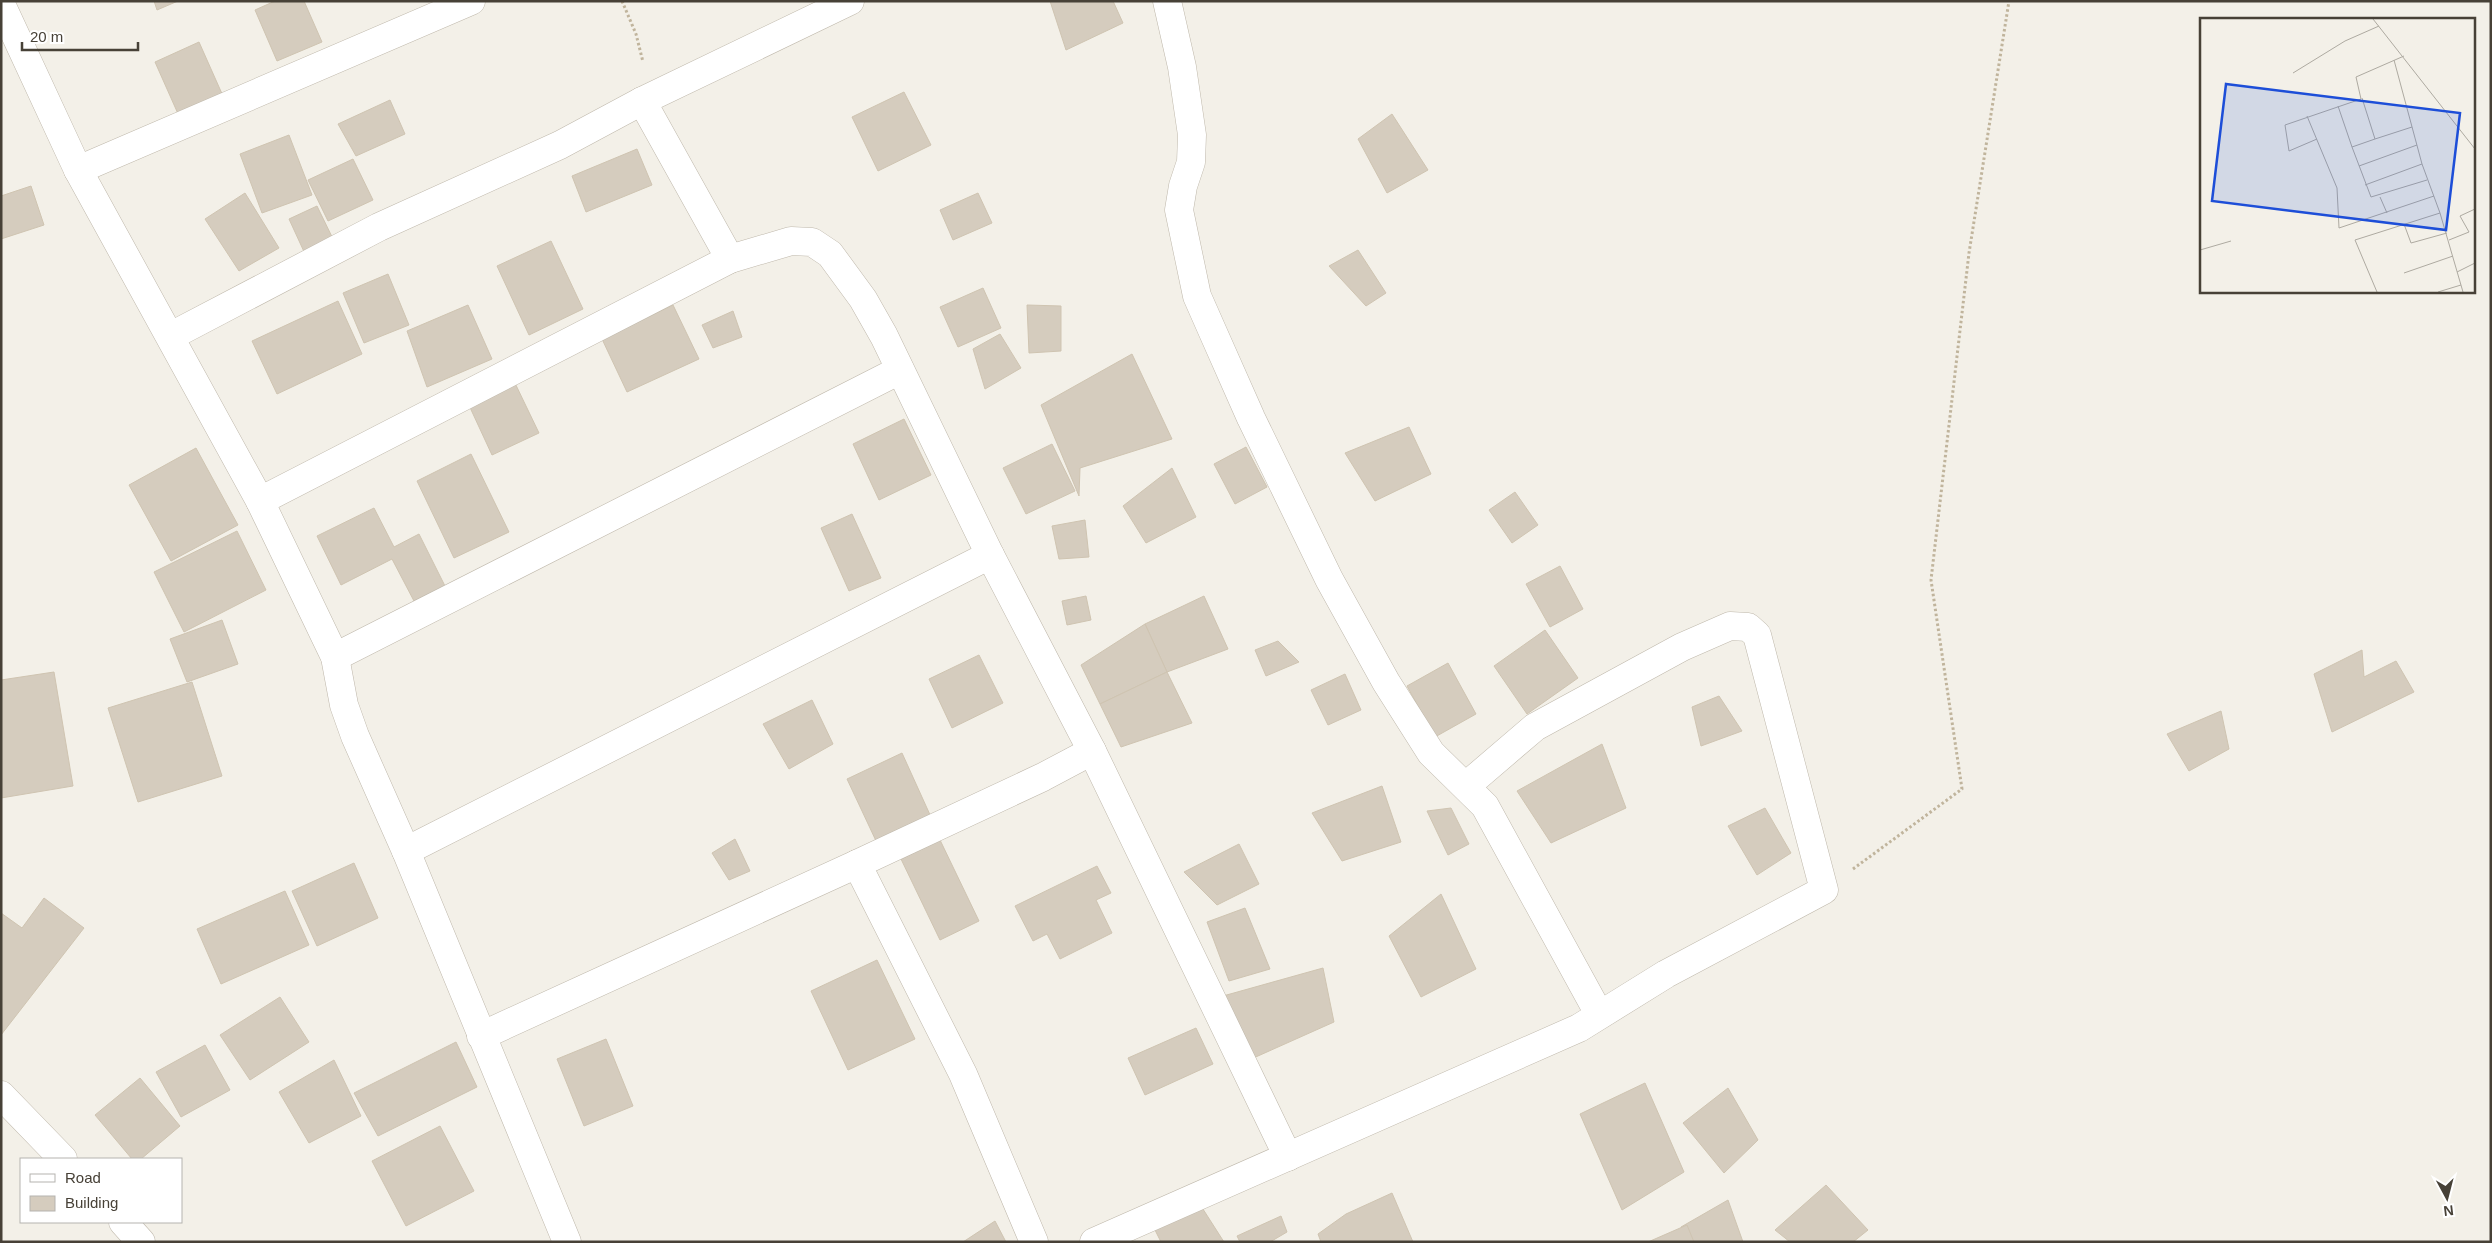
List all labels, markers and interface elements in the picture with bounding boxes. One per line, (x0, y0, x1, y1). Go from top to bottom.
inset map (2200, 18, 2474, 292)
scale bar (22, 20, 139, 52)
text: 20 m (30, 28, 63, 45)
legend (20, 1158, 182, 1223)
text: Road (65, 1169, 101, 1186)
north arrow (2422, 1173, 2472, 1223)
text: Building (65, 1194, 118, 1211)
text: N (2443, 1202, 2455, 1219)

